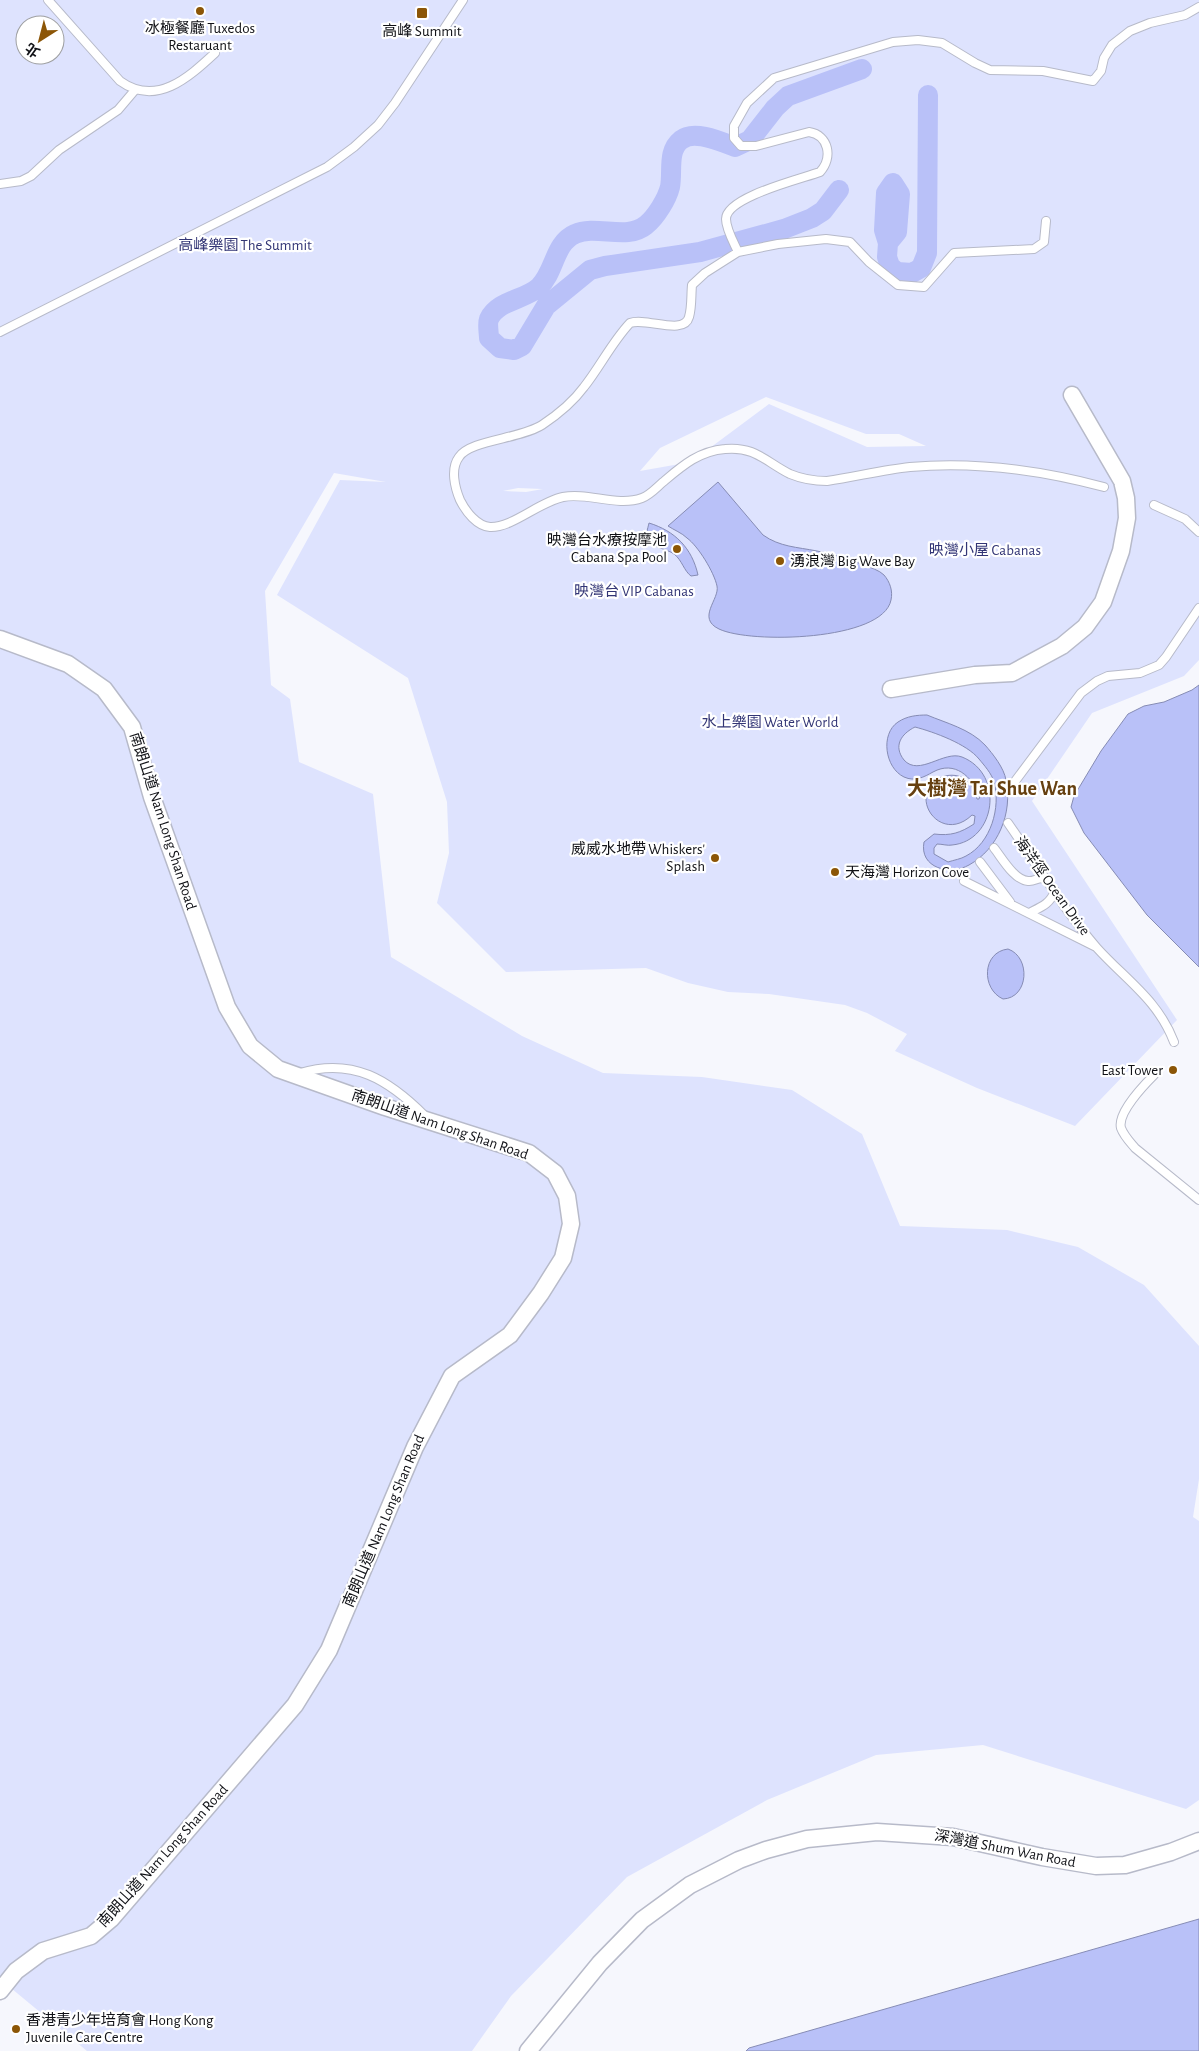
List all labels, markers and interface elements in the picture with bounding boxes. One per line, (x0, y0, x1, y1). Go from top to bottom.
marker: 冰極餐廳 Tuxedos Restaruant (194, 5, 206, 17)
marker: 高峰 Summit (415, 6, 429, 20)
north arrow (15, 15, 65, 65)
place label: 冰極餐廳 Tuxedos Restaruant (145, 20, 255, 53)
place label: 高峰 Summit (382, 22, 462, 39)
text: 北 (23, 40, 43, 60)
park label: 高峰樂園 The Summit (178, 236, 312, 253)
place label: 映灣台水療按摩池 Cabana Spa Pool (547, 531, 667, 565)
park label: 映灣小屋 Cabanas (929, 542, 1041, 558)
marker: 映灣台水療按摩池 Cabana Spa Pool (671, 543, 683, 555)
place label: 湧浪灣 Big Wave Bay (790, 553, 916, 569)
marker: 湧浪灣 Big Wave Bay (774, 555, 786, 567)
park label: 映灣台 VIP Cabanas (574, 583, 694, 599)
park label: 水上樂園 Water World (701, 714, 839, 730)
street label: 南朗山道 Nam Long Shan Road (127, 730, 200, 912)
district label: 大樹灣 Tai Shue Wan (907, 778, 1077, 799)
street label: 海洋徑 Ocean Drive (1011, 833, 1094, 938)
place label: 威威水地帶 Whiskers' Splash (571, 840, 705, 874)
marker: 威威水地帶 Whiskers' Splash (709, 852, 721, 864)
place label: 天海灣 Horizon Cove (845, 864, 969, 880)
marker: 天海灣 Horizon Cove (829, 866, 841, 878)
place label: East Tower (1101, 1063, 1163, 1078)
marker: East Tower (1167, 1064, 1179, 1076)
street label: 南朗山道 Nam Long Shan Road (350, 1087, 531, 1162)
street label: 南朗山道 Nam Long Shan Road (340, 1432, 427, 1610)
street label: 南朗山道 Nam Long Shan Road (94, 1781, 231, 1930)
street label: 深灣道 Shum Wan Road (933, 1827, 1077, 1870)
place label: 香港青少年培育會 Hong Kong Juvenile Care Centre (26, 2011, 214, 2045)
marker: 香港青少年培育會 Hong Kong Juvenile Care Centre (10, 2023, 22, 2035)

